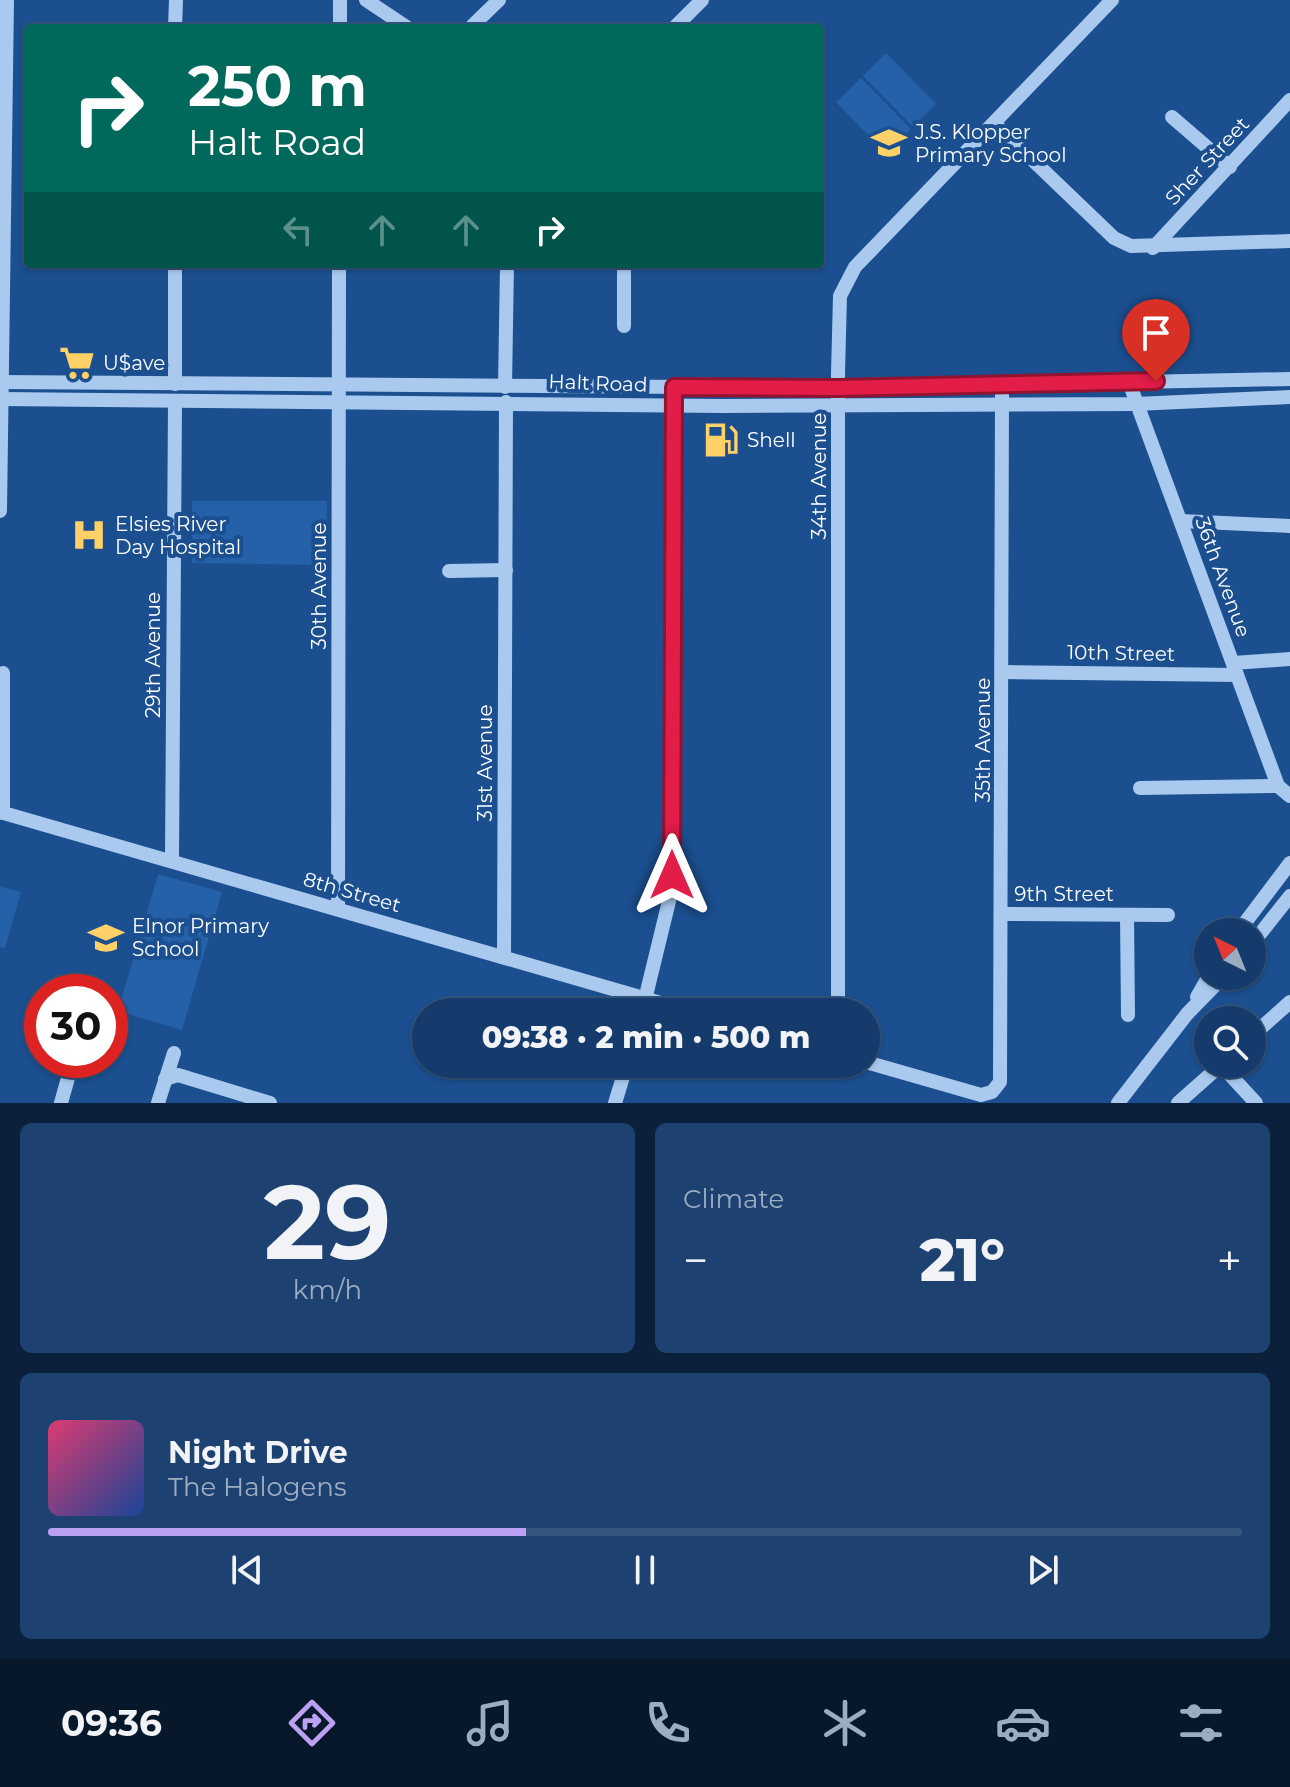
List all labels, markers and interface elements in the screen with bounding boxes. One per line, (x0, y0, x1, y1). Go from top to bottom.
text: 250 m (188, 52, 367, 120)
icon: right (56, 56, 160, 160)
street label: Sher Street (1160, 112, 1254, 210)
text: Halt Road (188, 120, 366, 164)
place label: J.S. Klopper Primary School (914, 120, 1067, 167)
school or university icon: J.S. Klopper Primary School (870, 124, 908, 162)
icon: left (276, 208, 320, 252)
icon: ahead (360, 208, 404, 252)
icon: ahead (444, 208, 488, 252)
icon: right (528, 208, 572, 252)
pin (1122, 299, 1190, 381)
icon: arrive (1134, 311, 1178, 355)
supermarket icon: U$ave (58, 344, 96, 382)
place label: U$ave (103, 351, 165, 375)
street label: Halt Road (548, 369, 648, 397)
street label: 34th Avenue (807, 413, 831, 539)
fuel station icon: Shell (702, 421, 740, 459)
place label: Shell (747, 428, 796, 452)
place label: Elsies River Day Hospital (115, 512, 241, 559)
street label: 36th Avenue (1190, 514, 1256, 640)
hospital icon: Elsies River Day Hospital (70, 516, 108, 554)
street label: 30th Avenue (307, 522, 331, 650)
street label: 29th Avenue (141, 592, 165, 718)
street label: 10th Street (1067, 640, 1175, 666)
street label: 35th Avenue (971, 678, 995, 802)
street label: 31st Avenue (473, 704, 497, 822)
position arrow (630, 833, 714, 917)
street label: 8th Street (301, 867, 403, 917)
street label: 9th Street (1014, 882, 1114, 906)
place label: Elnor Primary School (132, 914, 269, 961)
north arrow (1194, 918, 1266, 990)
map controls (1194, 918, 1266, 1078)
school or university icon: Elnor Primary School (87, 919, 125, 957)
speed limit sign: 30 (24, 974, 128, 1078)
button: search (1194, 1006, 1266, 1078)
text: 09:38 · 2 min · 500 m (482, 1019, 810, 1056)
text: 29 (264, 1158, 391, 1285)
text: Climate (683, 1183, 784, 1215)
text: 21° (920, 1223, 1005, 1296)
text: − (683, 1233, 708, 1287)
text: + (1217, 1233, 1242, 1287)
text: km/h (293, 1274, 362, 1306)
text: Night Drive (168, 1434, 348, 1471)
text: The Halogens (168, 1471, 347, 1503)
icon: previous (225, 1548, 269, 1592)
icon: pause (623, 1548, 667, 1592)
icon: next (1021, 1548, 1065, 1592)
icon: directions (284, 1695, 340, 1751)
icon: music (462, 1695, 518, 1751)
icon: phone (640, 1695, 696, 1751)
icon: climate (817, 1695, 873, 1751)
icon: car (995, 1695, 1051, 1751)
icon: filters (1173, 1695, 1229, 1751)
text: 09:36 (61, 1701, 162, 1745)

